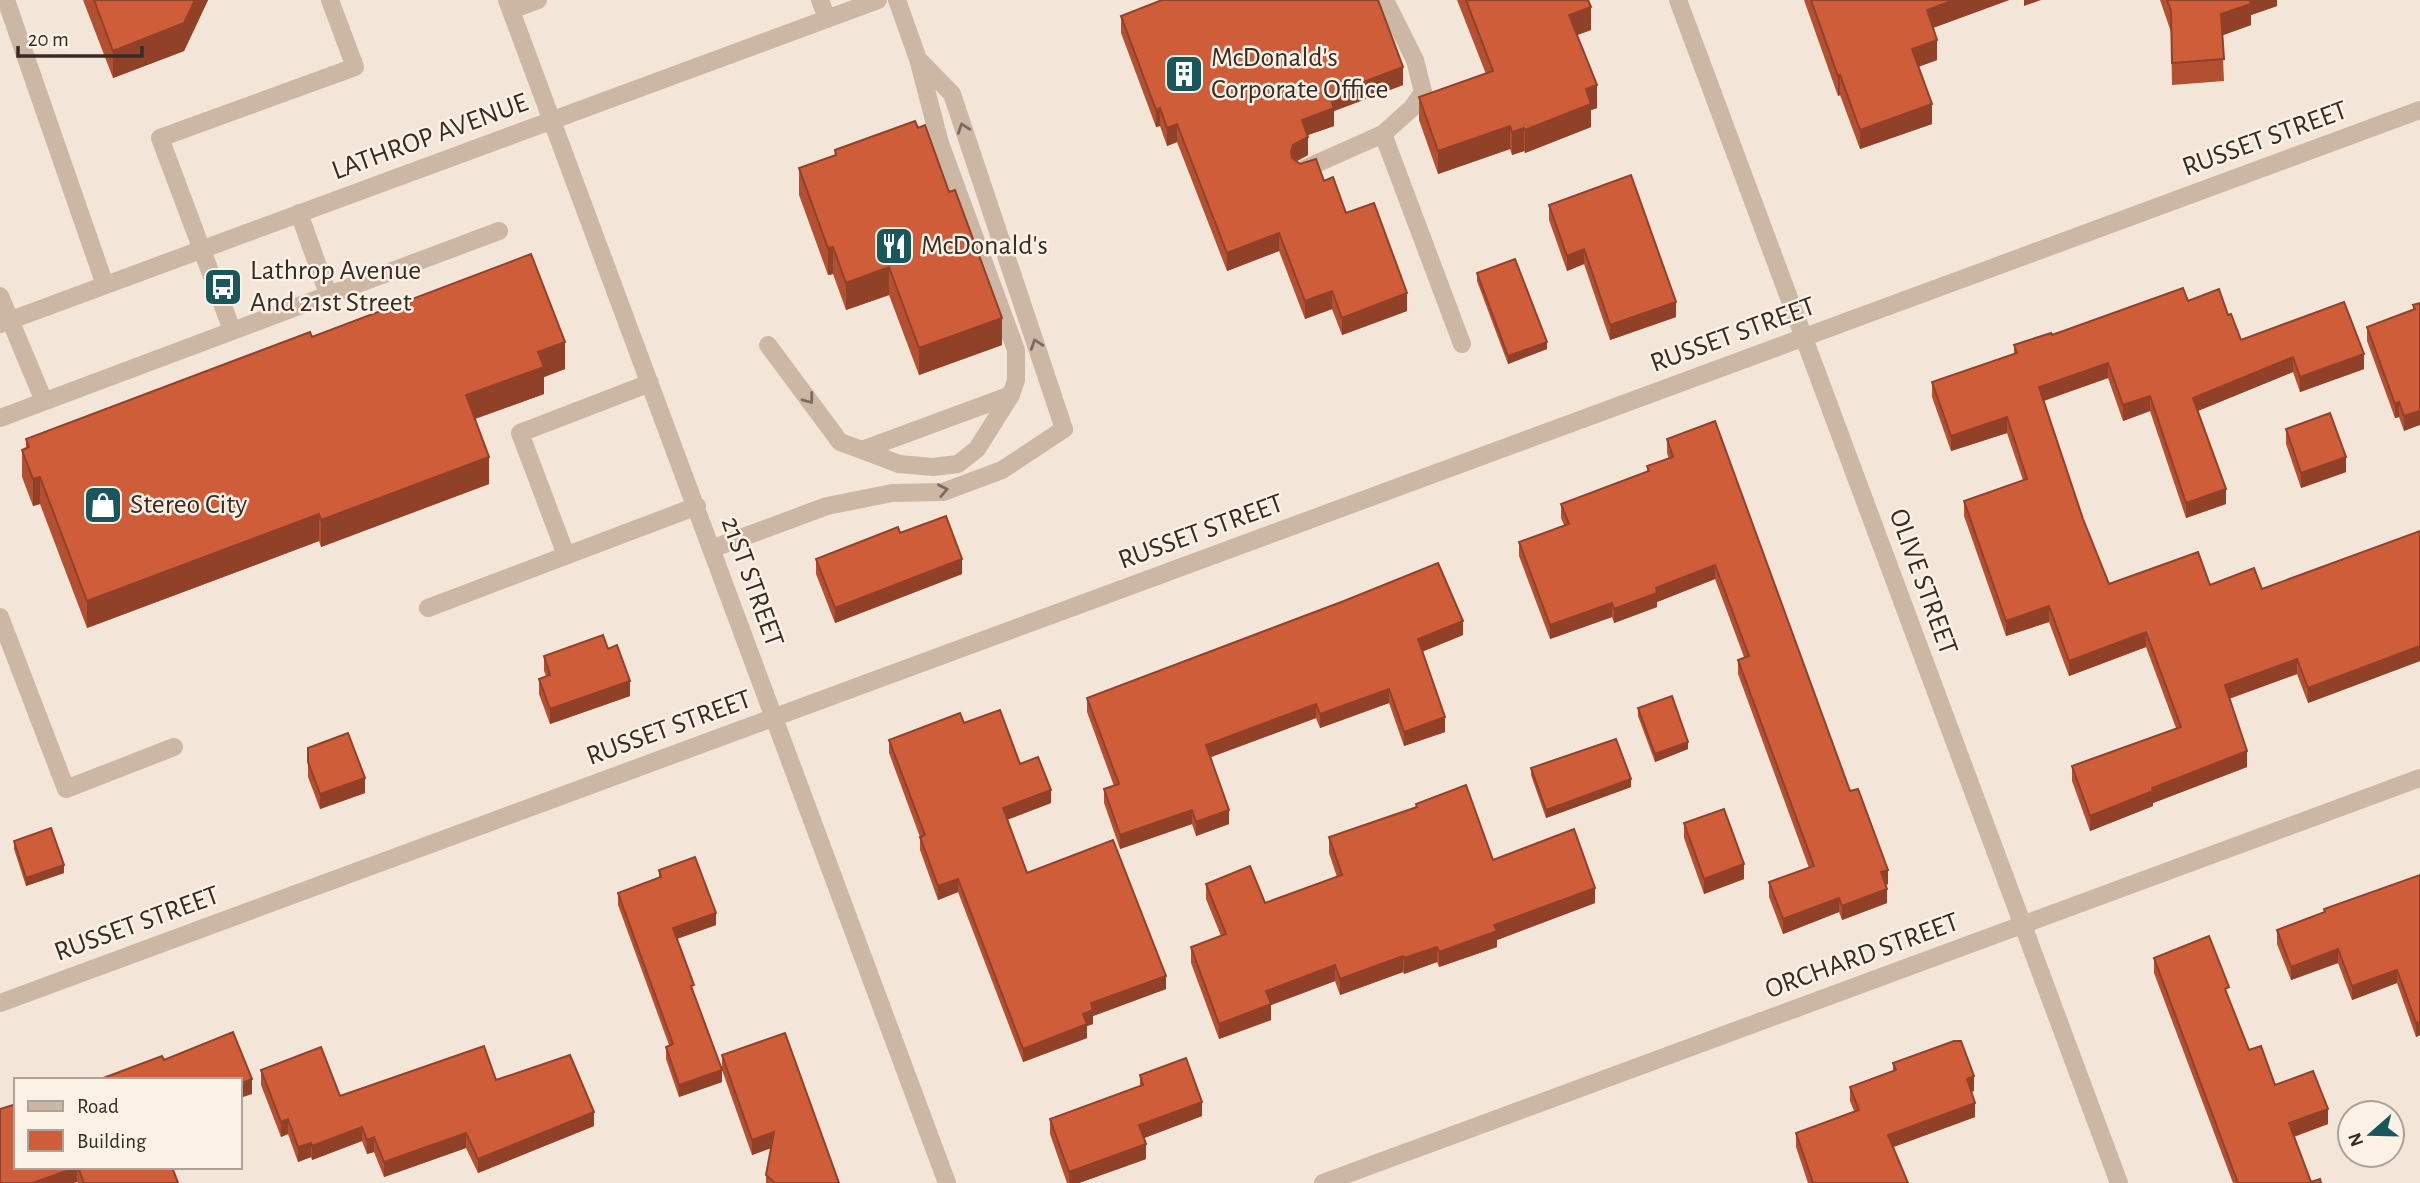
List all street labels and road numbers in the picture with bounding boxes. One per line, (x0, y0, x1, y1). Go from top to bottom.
street label: LATHROP AVENUE (328, 89, 532, 185)
street label: RUSSET STREET (2179, 96, 2352, 182)
street label: RUSSET STREET (1647, 292, 1820, 378)
street label: RUSSET STREET (1115, 489, 1288, 575)
street label: OLIVE STREET (1884, 505, 1962, 659)
street label: 21ST STREET (716, 513, 789, 651)
street label: RUSSET STREET (583, 685, 756, 771)
street label: RUSSET STREET (51, 881, 224, 967)
street label: ORCHARD STREET (1761, 908, 1963, 1004)

